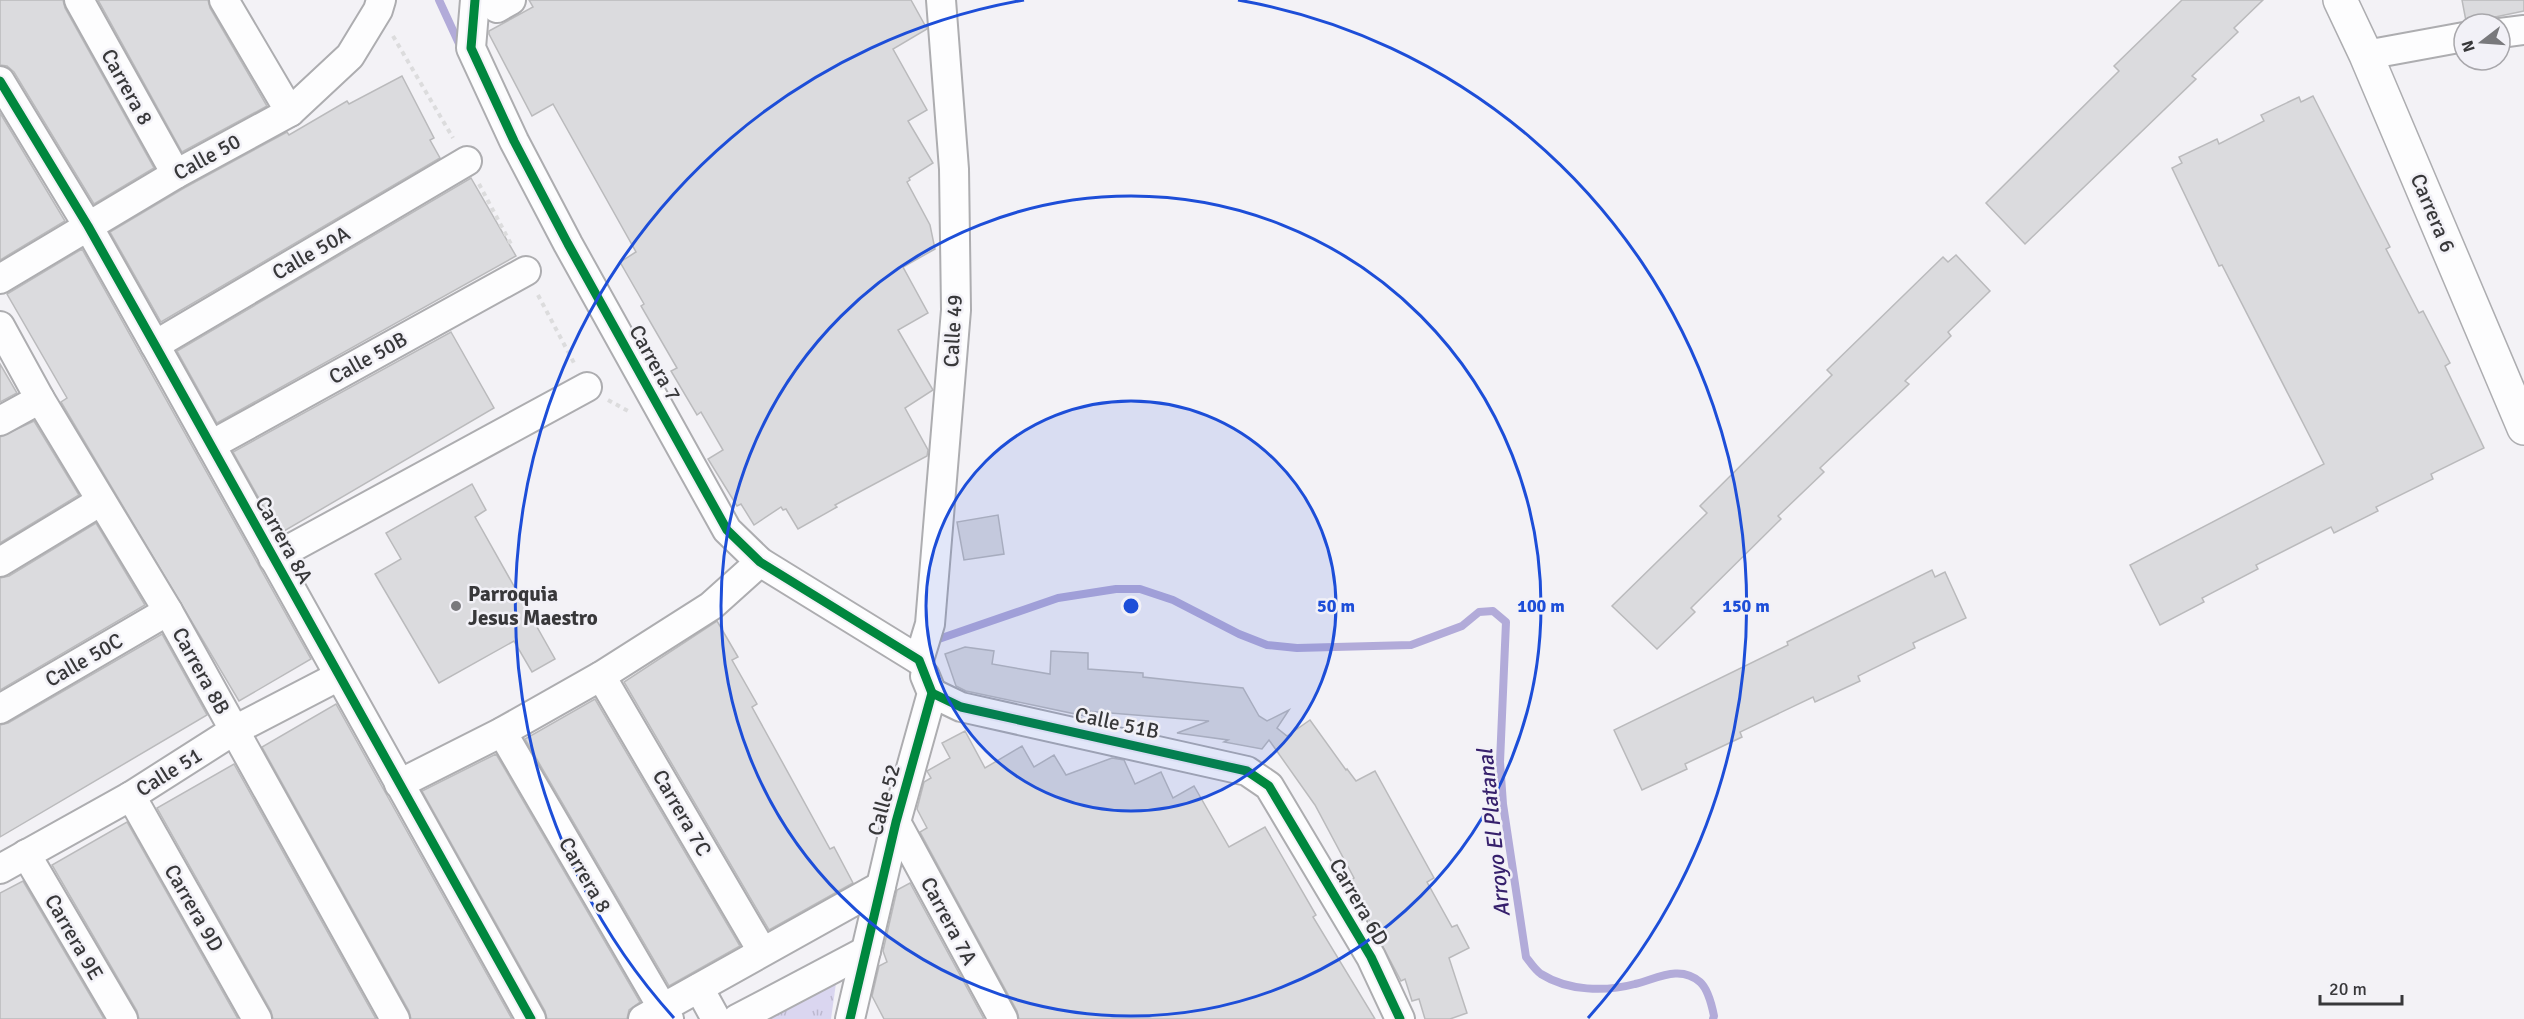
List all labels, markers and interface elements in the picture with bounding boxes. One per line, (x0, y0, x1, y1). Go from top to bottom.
north arrow (2452, 12, 2512, 72)
text: N (2457, 38, 2480, 54)
street label: Carrera 8 (96, 44, 158, 130)
street label: Calle 50 (169, 128, 245, 186)
street label: Carrera 6 (2405, 170, 2461, 256)
street label: Calle 50A (267, 220, 355, 286)
street label: Calle 49 (938, 294, 968, 368)
street label: Carrera 7 (624, 320, 686, 406)
street label: Calle 50B (324, 326, 412, 390)
street label: Carrera 8A (249, 492, 319, 588)
place label: Parroquia Jesus Maestro (468, 581, 598, 631)
text: 50 m (1317, 595, 1355, 617)
text: 100 m (1517, 595, 1565, 617)
text: 150 m (1722, 595, 1770, 617)
centre of rings (1121, 596, 1141, 616)
marker: Parroquia Jesus Maestro (449, 599, 463, 613)
street label: Carrera 8B (166, 623, 236, 719)
street label: Calle 50C (40, 627, 128, 693)
street label: Calle 51B (1072, 701, 1162, 745)
street label: Calle 51 (131, 742, 207, 802)
water label: Arroyo El Platanal (1471, 746, 1516, 918)
street label: Calle 52 (862, 761, 906, 839)
street label: Carrera 7C (647, 765, 717, 861)
street label: Carrera 8 (553, 833, 617, 917)
street label: Carrera 6D (1324, 854, 1394, 950)
street label: Carrera 9D (159, 860, 229, 956)
street label: Carrera 7A (915, 873, 983, 970)
street label: Carrera 9E (39, 889, 109, 985)
scale bar (2320, 968, 2402, 1006)
text: 20 m (2329, 978, 2367, 1000)

